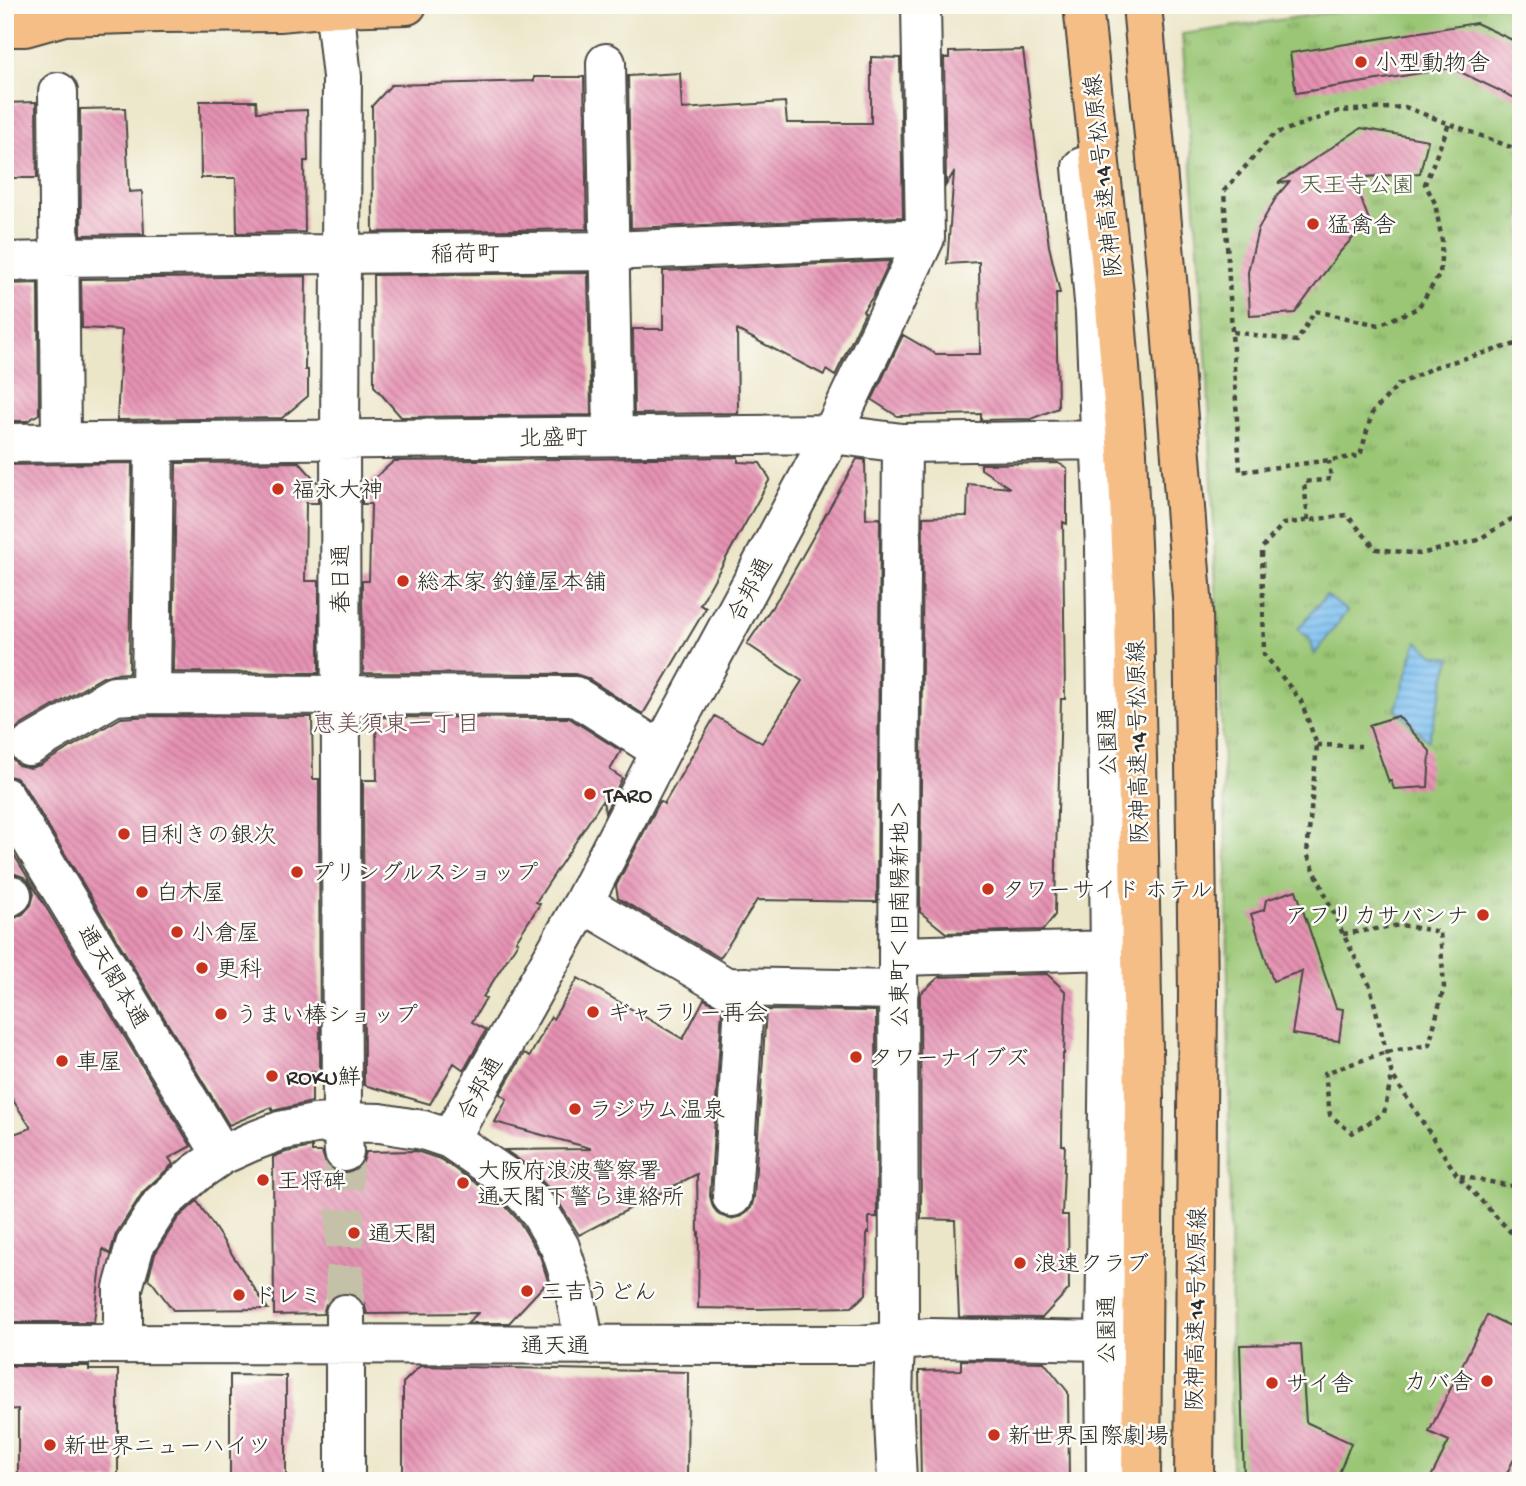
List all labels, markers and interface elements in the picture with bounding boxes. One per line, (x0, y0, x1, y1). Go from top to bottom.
place label: 小型動物舎 (1375, 50, 1490, 79)
marker: 小型動物舎 (1353, 54, 1369, 70)
street label: 阪神高速14号松原線 (1080, 73, 1130, 279)
park label: 天王寺公園 (1300, 173, 1415, 201)
place label: 猛禽舎 (1327, 212, 1396, 241)
marker: 猛禽舎 (1305, 216, 1321, 232)
street label: 稲荷町 (430, 241, 500, 271)
street label: 北盛町 (518, 425, 588, 455)
place label: 福永大神 (292, 478, 384, 506)
marker: 福永大神 (270, 481, 286, 497)
street label: 春日通 (329, 545, 357, 614)
street label: 合邦通 (723, 553, 780, 627)
place label: 総本家 釣鐘屋本舖 (417, 570, 606, 598)
marker: 総本家 釣鐘屋本舖 (395, 573, 411, 589)
street label: 阪神高速14号松原線 (1124, 640, 1156, 844)
street label: 公園通 (1096, 707, 1125, 777)
district label: 恵美須東一丁目 (312, 711, 480, 741)
place label: TARO (602, 784, 652, 811)
marker: TARO (582, 786, 598, 802)
street label: 公東町＜旧南陽新地＞ (888, 798, 916, 1028)
place label: 目利きの銀次 (138, 823, 276, 851)
marker: 目利きの銀次 (116, 826, 132, 842)
place label: プリングルスショップ (311, 861, 538, 889)
marker: プリングルスショップ (289, 864, 305, 880)
place label: タワーサイド ホテル (1002, 879, 1213, 906)
place label: 白木屋 (156, 881, 225, 909)
marker: タワーサイド ホテル (980, 881, 996, 897)
marker: 白木屋 (134, 884, 150, 900)
place label: アフリカサバンナ (1285, 905, 1469, 932)
marker: アフリカサバンナ (1475, 907, 1491, 923)
street label: 通天閣本通 (70, 921, 153, 1034)
place label: 小倉屋 (191, 921, 260, 949)
marker: 小倉屋 (169, 924, 185, 940)
place label: 更科 (216, 957, 262, 985)
marker: 更科 (194, 960, 210, 976)
place label: ギャラリー再会 (607, 1000, 768, 1029)
place label: うまい棒ショップ (235, 1003, 418, 1031)
marker: ギャラリー再会 (585, 1004, 601, 1020)
marker: うまい棒ショップ (213, 1006, 229, 1022)
place label: タワーナイブズ (870, 1046, 1029, 1074)
marker: タワーナイブズ (848, 1049, 864, 1065)
place label: 車屋 (76, 1050, 122, 1078)
street label: 合邦通 (453, 1052, 511, 1126)
marker: 車屋 (54, 1053, 70, 1069)
place label: ROKU鮮 (286, 1066, 361, 1093)
marker: ROKU鮮 (264, 1068, 280, 1084)
place label: ラジウム温泉 (589, 1098, 726, 1126)
marker: ラジウム温泉 (567, 1101, 583, 1117)
place label: 大阪府浪波警察署 通天閣下警ら連絡所 (477, 1159, 684, 1213)
place label: 王将碑 (277, 1169, 346, 1197)
marker: 王将碑 (255, 1172, 271, 1188)
marker: 大阪府浪波警察署 通天閣下警ら連絡所 (455, 1175, 471, 1191)
street label: 阪神高速14号松原線 (1182, 1207, 1214, 1411)
place label: 通天閣 (368, 1223, 437, 1250)
marker: 通天閣 (346, 1225, 362, 1241)
place label: 浪速クラブ (1034, 1252, 1149, 1280)
marker: 浪速クラブ (1012, 1255, 1028, 1271)
place label: 三吉うどん (541, 1280, 656, 1308)
marker: 三吉うどん (519, 1283, 535, 1299)
place label: ドレミ (253, 1285, 322, 1312)
marker: ドレミ (231, 1287, 247, 1303)
street label: 公園通 (1096, 1296, 1123, 1365)
street label: 通天通 (521, 1335, 590, 1362)
place label: カバ舎 (1404, 1369, 1473, 1398)
place label: サイ舎 (1286, 1371, 1354, 1400)
marker: カバ舎 (1479, 1373, 1495, 1389)
marker: サイ舎 (1264, 1375, 1280, 1391)
place label: 新世界国際劇場 (1008, 1424, 1169, 1452)
marker: 新世界国際劇場 (986, 1427, 1002, 1443)
place label: 新世界ニューハイツ (64, 1434, 271, 1462)
marker: 新世界ニューハイツ (42, 1437, 58, 1453)

